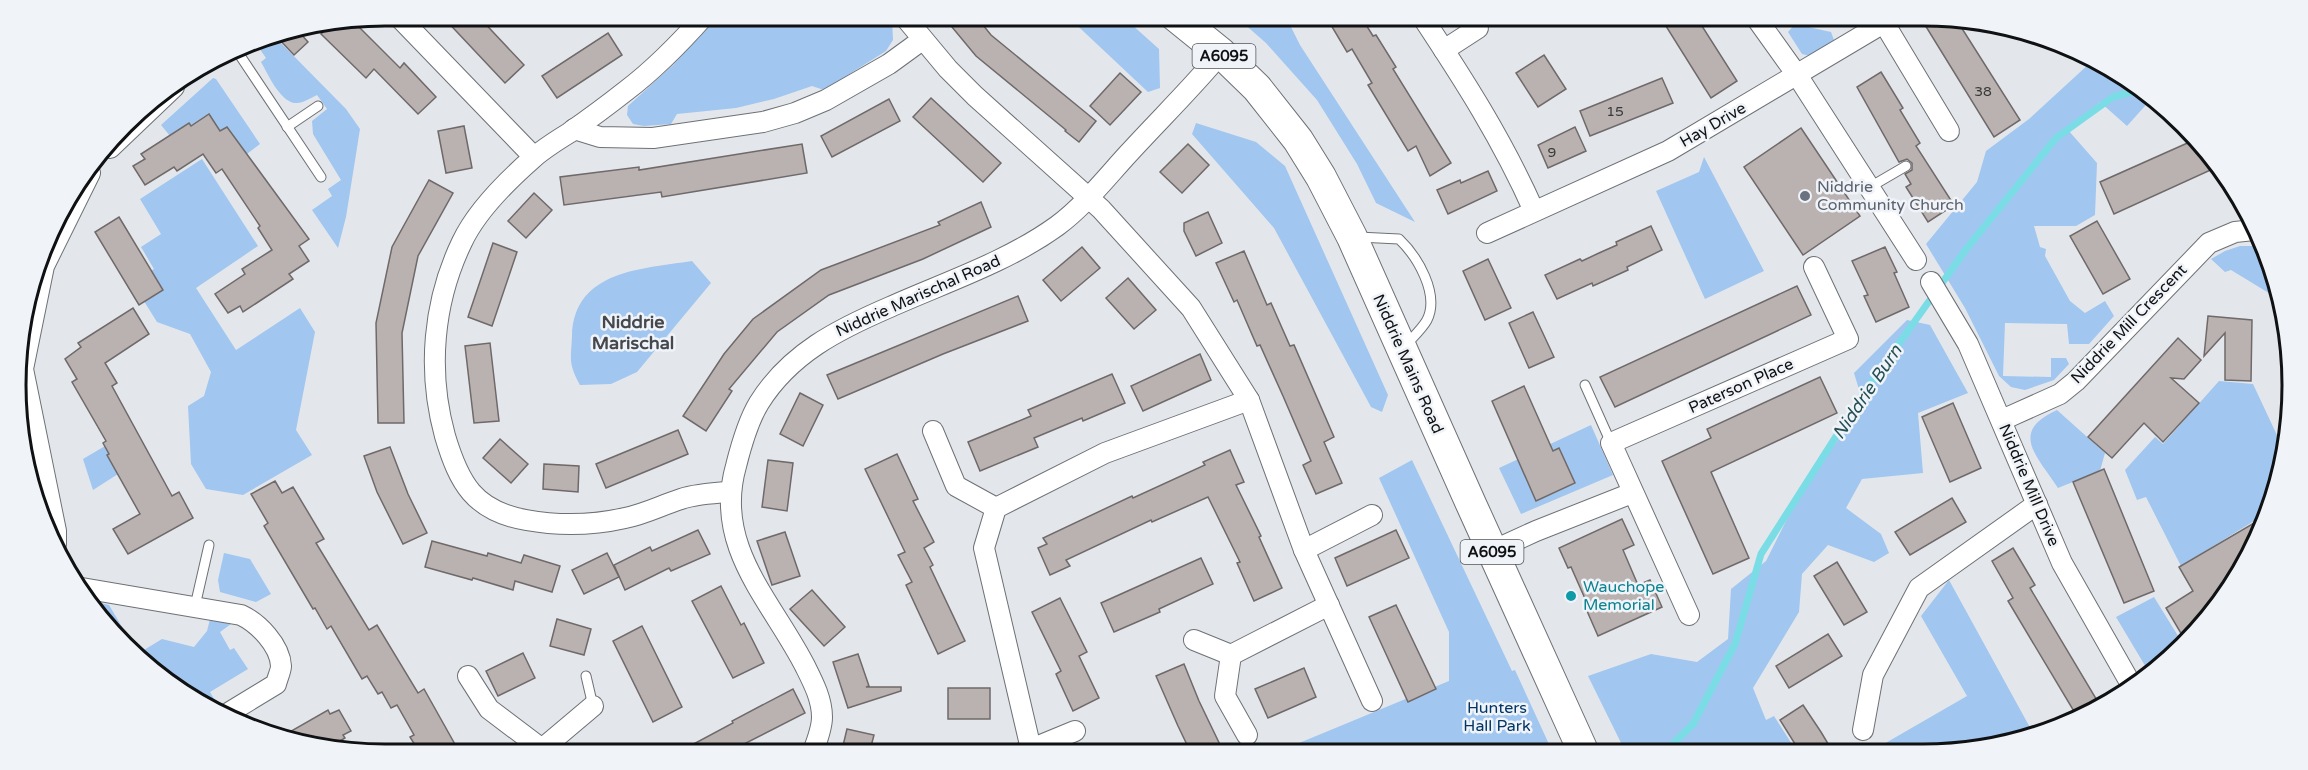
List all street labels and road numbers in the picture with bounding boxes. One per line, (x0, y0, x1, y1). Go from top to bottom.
road number: A6095 (1192, 44, 1256, 68)
street label: Hay Drive (1676, 98, 1750, 152)
street label: Niddrie Marischal Road (833, 251, 1003, 341)
street label: Niddrie Mill Crescent (2067, 260, 2191, 388)
street label: Niddrie Mains Road (1368, 291, 1448, 437)
street label: Paterson Place (1685, 354, 1797, 418)
street label: Niddrie Mill Drive (1994, 421, 2064, 549)
road number: A6095 (1460, 540, 1524, 564)

